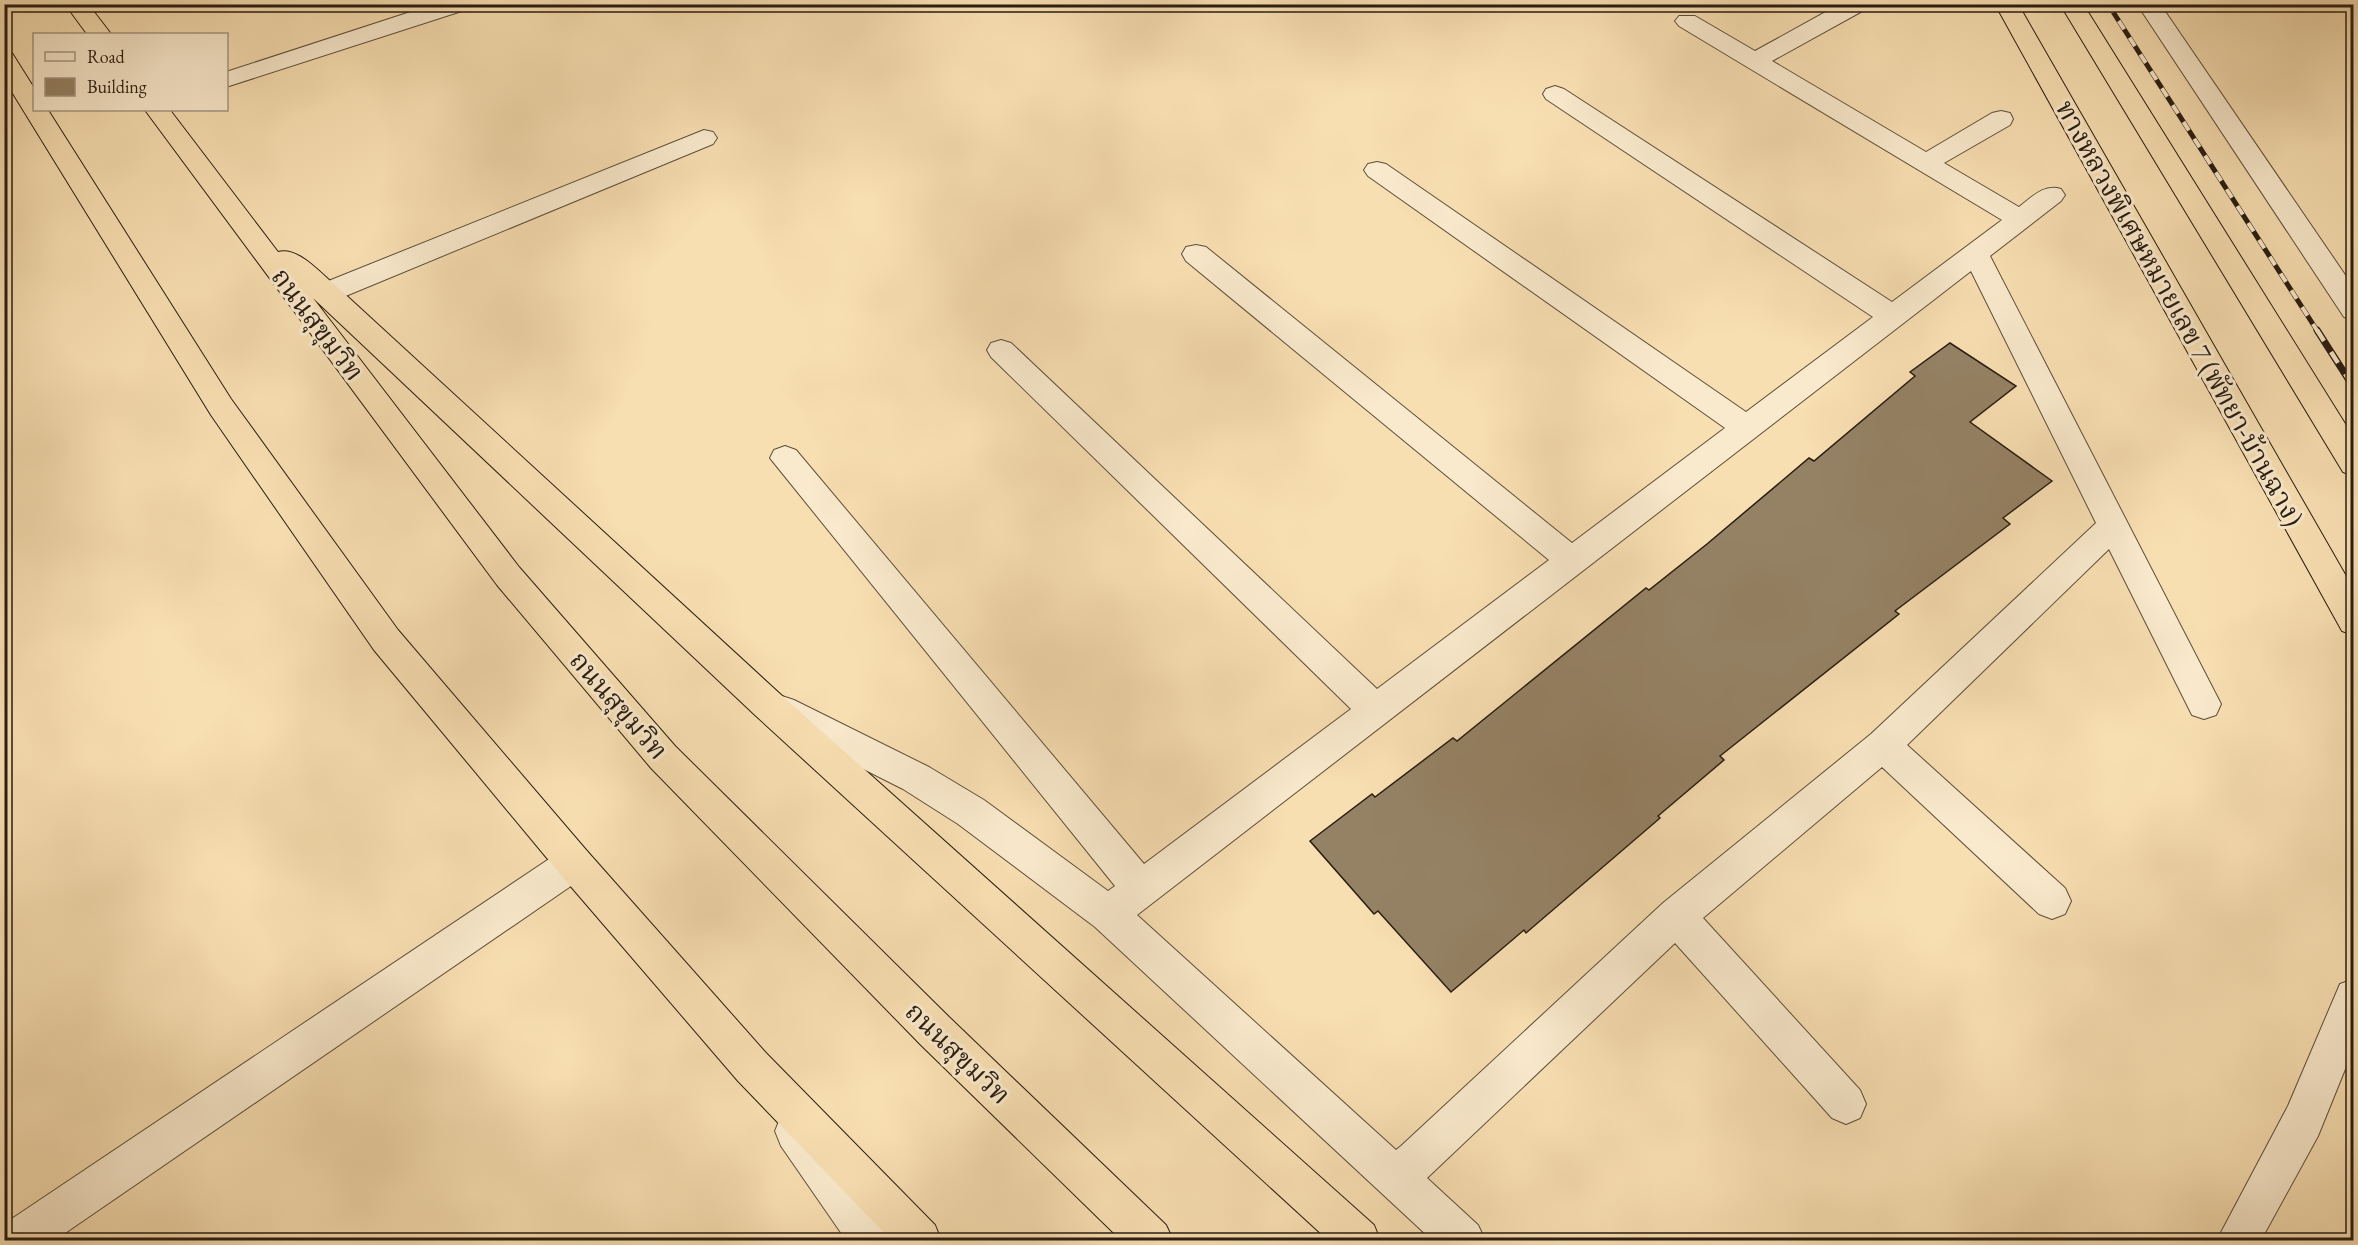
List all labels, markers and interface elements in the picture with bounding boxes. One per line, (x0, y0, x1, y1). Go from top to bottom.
legend (33, 33, 228, 111)
text: Road (87, 45, 126, 68)
text: Building (87, 75, 147, 98)
street label: ทางหลวงพิเศษหมายเลข 7 (พัทยา-บ้านฉาง) (2048, 94, 2312, 532)
street label: ถนนสุขุมวิท (263, 260, 372, 388)
street label: ถนนสุขุมวิท (561, 643, 676, 767)
street label: ถนนสุขุมวิท (897, 994, 1018, 1113)

